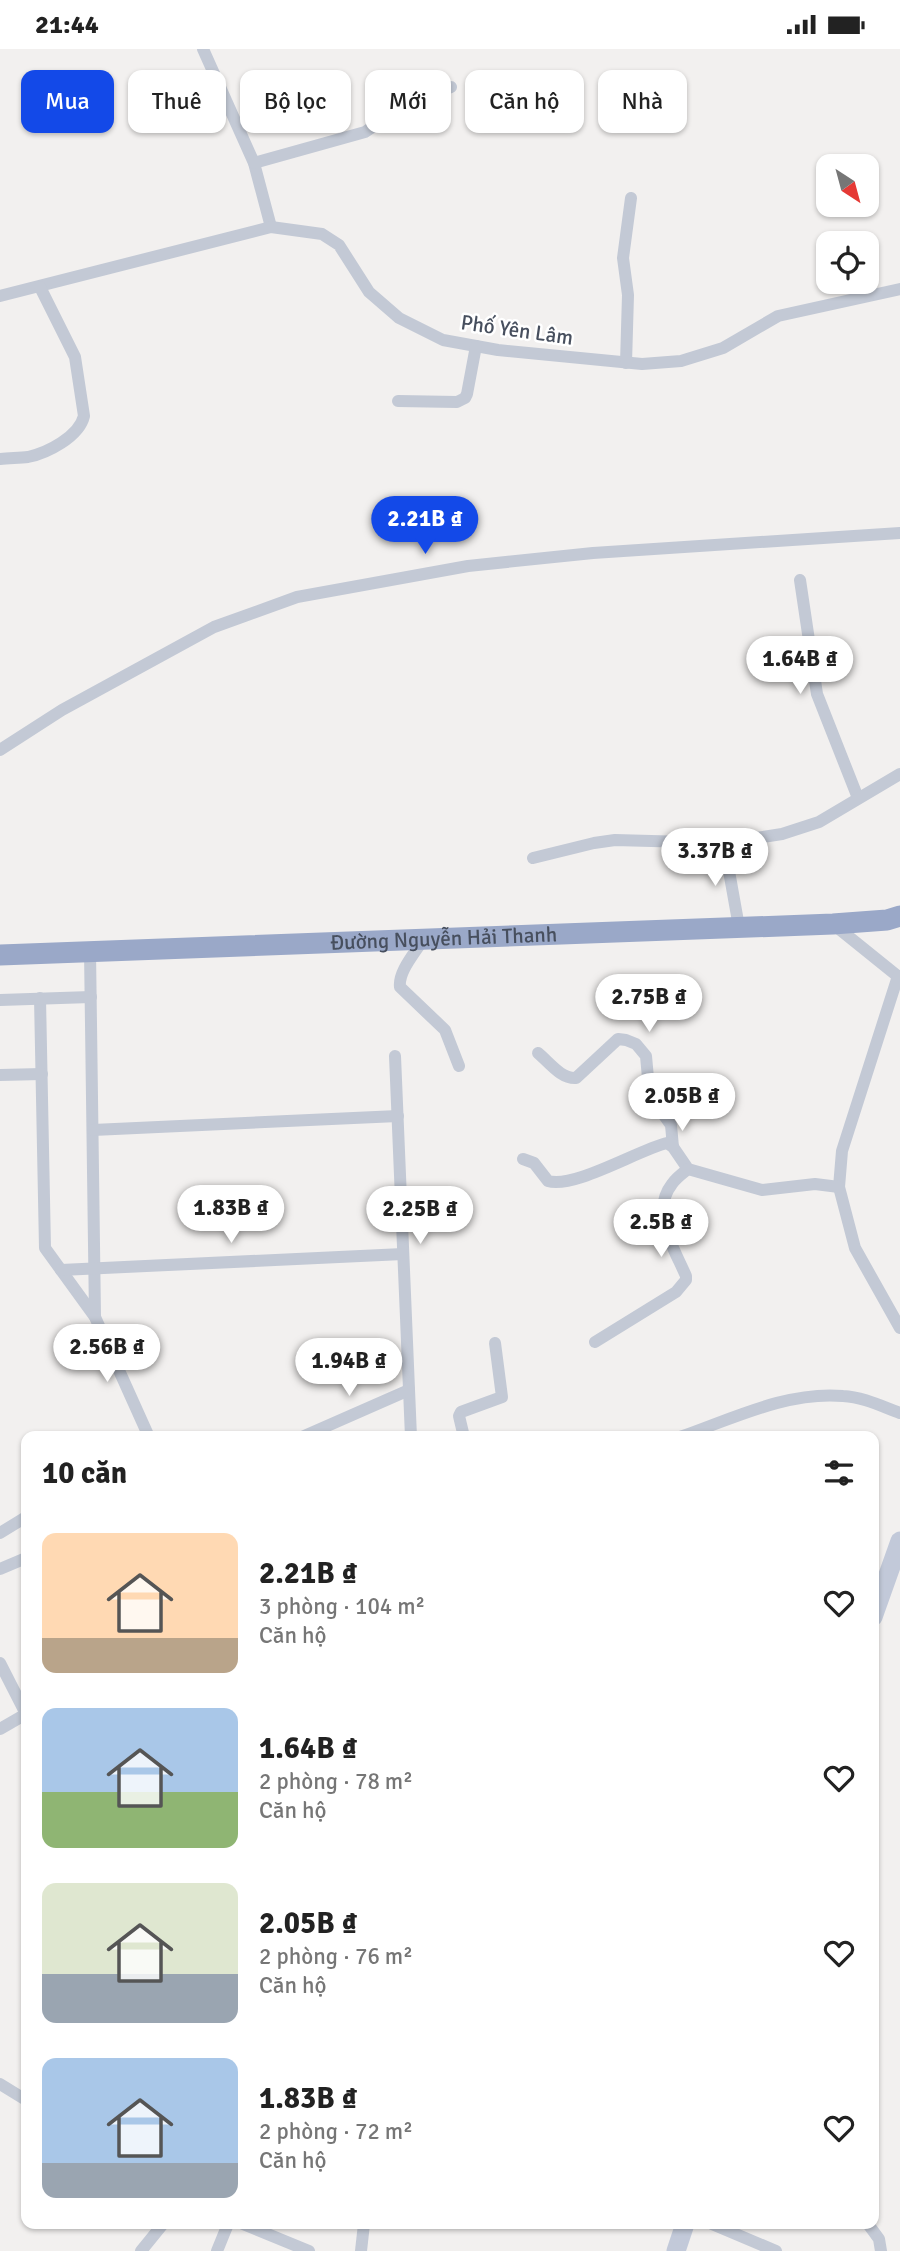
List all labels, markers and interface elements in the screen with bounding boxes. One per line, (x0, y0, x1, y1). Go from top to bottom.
text: 21:44 (35, 9, 99, 41)
chip: Mua (21, 70, 114, 133)
chip: Thuê (128, 70, 226, 133)
chip: Bộ lọc (240, 70, 351, 133)
chip: Mới (365, 70, 451, 133)
chip: Căn hộ (465, 70, 584, 133)
chip: Nhà (598, 70, 687, 133)
north arrow (816, 154, 878, 217)
map controls (816, 154, 879, 294)
button: locate (816, 231, 879, 294)
street label: Phố Yên Lâm (459, 309, 575, 351)
pin: 2.21B ₫ (360, 497, 490, 556)
text: 2.21B ₫ (387, 504, 463, 533)
pin: 1.64B ₫ (735, 637, 865, 696)
text: 1.64B ₫ (762, 644, 838, 673)
pin: 3.37B ₫ (650, 829, 780, 888)
text: 3.37B ₫ (677, 836, 753, 865)
street label: Đường Nguyễn Hải Thanh (330, 921, 558, 956)
pin: 2.75B ₫ (584, 975, 714, 1034)
text: 2.75B ₫ (611, 982, 687, 1011)
pin: 2.05B ₫ (617, 1073, 747, 1133)
text: 2.05B ₫ (644, 1081, 720, 1110)
pin: 1.83B ₫ (166, 1185, 296, 1245)
pin: 2.25B ₫ (355, 1187, 485, 1246)
text: 1.83B ₫ (193, 1193, 269, 1222)
text: 2.25B ₫ (382, 1194, 458, 1223)
pin: 2.5B ₫ (604, 1199, 718, 1259)
text: 2.5B ₫ (629, 1207, 693, 1236)
pin: 2.56B ₫ (42, 1325, 172, 1384)
text: 2.56B ₫ (69, 1332, 145, 1361)
pin: 1.94B ₫ (284, 1339, 414, 1398)
text: 1.94B ₫ (311, 1346, 387, 1375)
icon: filters (820, 1454, 858, 1492)
text: 10 căn (42, 1455, 127, 1492)
text: 2.21B ₫ (259, 1555, 357, 1592)
icon: home (98, 1561, 182, 1645)
icon: heart (820, 1584, 858, 1622)
text: 3 phòng · 104 m² (259, 1592, 425, 1621)
text: Căn hộ (259, 1621, 326, 1650)
text: 1.64B ₫ (259, 1730, 357, 1767)
icon: home (98, 1736, 182, 1820)
icon: heart (820, 1759, 858, 1797)
text: 2 phòng · 78 m² (259, 1767, 413, 1796)
text: Căn hộ (259, 1796, 326, 1825)
text: 2.05B ₫ (259, 1905, 357, 1942)
icon: home (98, 1911, 182, 1995)
icon: heart (820, 1934, 858, 1972)
text: 2 phòng · 76 m² (259, 1942, 413, 1971)
text: Căn hộ (259, 1971, 326, 2000)
text: 1.83B ₫ (259, 2080, 357, 2117)
icon: home (98, 2086, 182, 2170)
icon: heart (820, 2109, 858, 2147)
text: 2 phòng · 72 m² (259, 2117, 413, 2146)
text: Căn hộ (259, 2146, 326, 2175)

